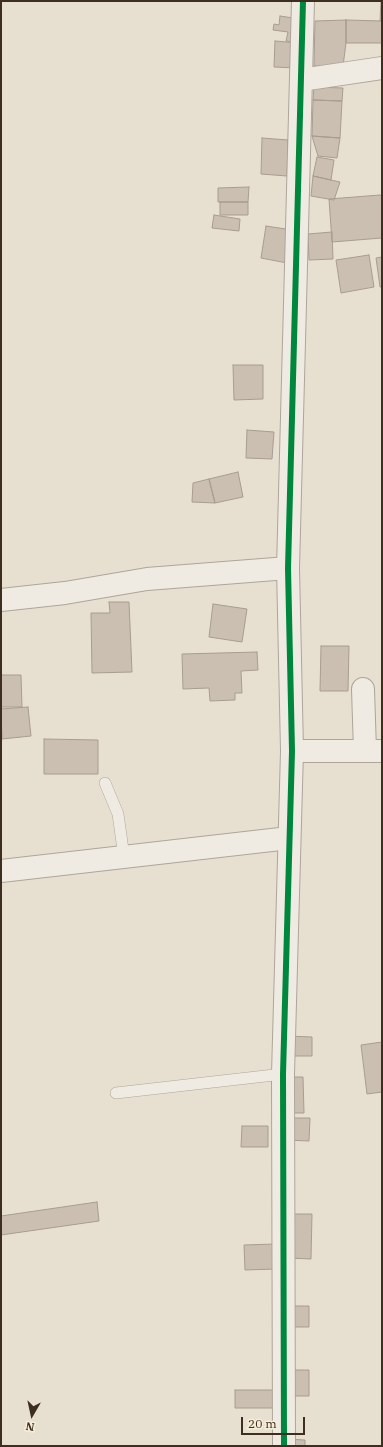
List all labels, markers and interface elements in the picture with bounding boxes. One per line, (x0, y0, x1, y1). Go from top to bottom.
north arrow (12, 1395, 52, 1435)
scale bar (243, 1409, 307, 1435)
text: 20 m (248, 1416, 277, 1431)
text: N (25, 1419, 36, 1434)

